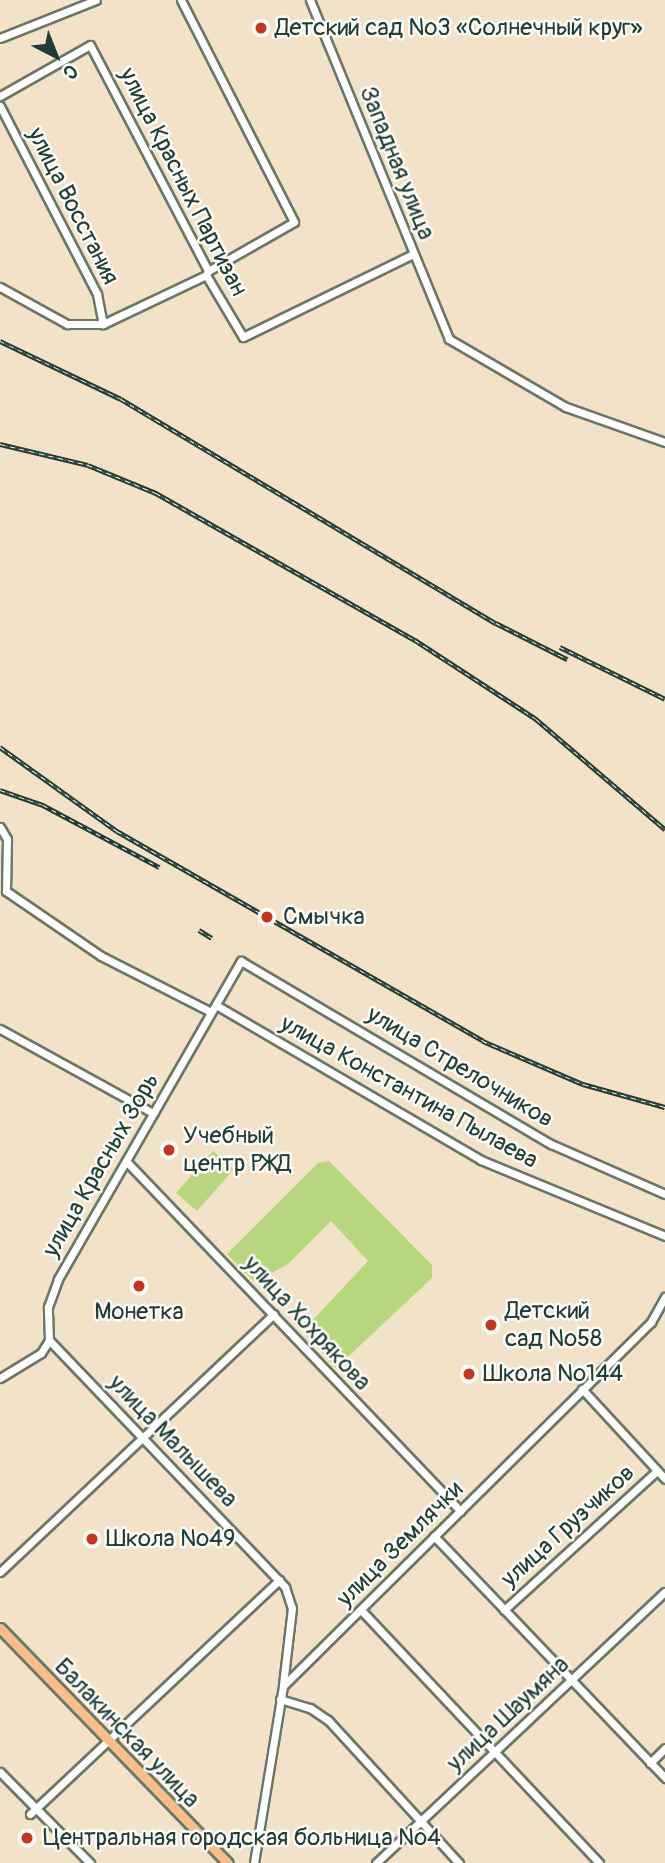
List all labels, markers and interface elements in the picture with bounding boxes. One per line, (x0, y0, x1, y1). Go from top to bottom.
place label: Детский сад №3 «Солнечный круг» (275, 14, 643, 42)
marker: Детский сад №3 «Солнечный круг» (253, 20, 269, 36)
north arrow (21, 21, 91, 91)
text: С (58, 59, 82, 84)
street label: улица Красных Партизан (113, 63, 253, 301)
street label: Западная улица (353, 82, 441, 244)
street label: улица Восстания (21, 123, 125, 289)
place label: Смычка (283, 903, 365, 931)
marker: Смычка (257, 907, 277, 927)
street label: улица Стрелочников (362, 1000, 558, 1134)
street label: улица Константина Пылаева (275, 1009, 543, 1175)
street label: улица Красных Зорь (37, 1068, 165, 1262)
place label: Учебный центр РЖД (183, 1122, 291, 1178)
marker: Учебный центр РЖД (161, 1142, 177, 1158)
street label: улица Хохрякова (237, 1250, 377, 1396)
marker: Монетка (131, 1278, 147, 1294)
place label: Детский сад №58 (505, 1297, 602, 1353)
place label: Монетка (94, 1298, 184, 1326)
marker: Детский сад №58 (483, 1317, 499, 1333)
place label: Школа №144 (483, 1360, 623, 1388)
marker: Школа №144 (461, 1366, 477, 1382)
street label: улица Малышева (102, 1369, 244, 1513)
street label: улица Грузчиков (495, 1459, 641, 1593)
street label: улица Землячки (331, 1475, 469, 1613)
place label: Школа №49 (106, 1525, 235, 1553)
marker: Школа №49 (84, 1531, 100, 1547)
street label: улица Шаумяна (441, 1650, 575, 1778)
street label: Балакинская улица (48, 1652, 206, 1814)
place label: Центральная городская больница №4 (43, 1824, 441, 1852)
marker: Центральная городская больница №4 (17, 1828, 37, 1848)

